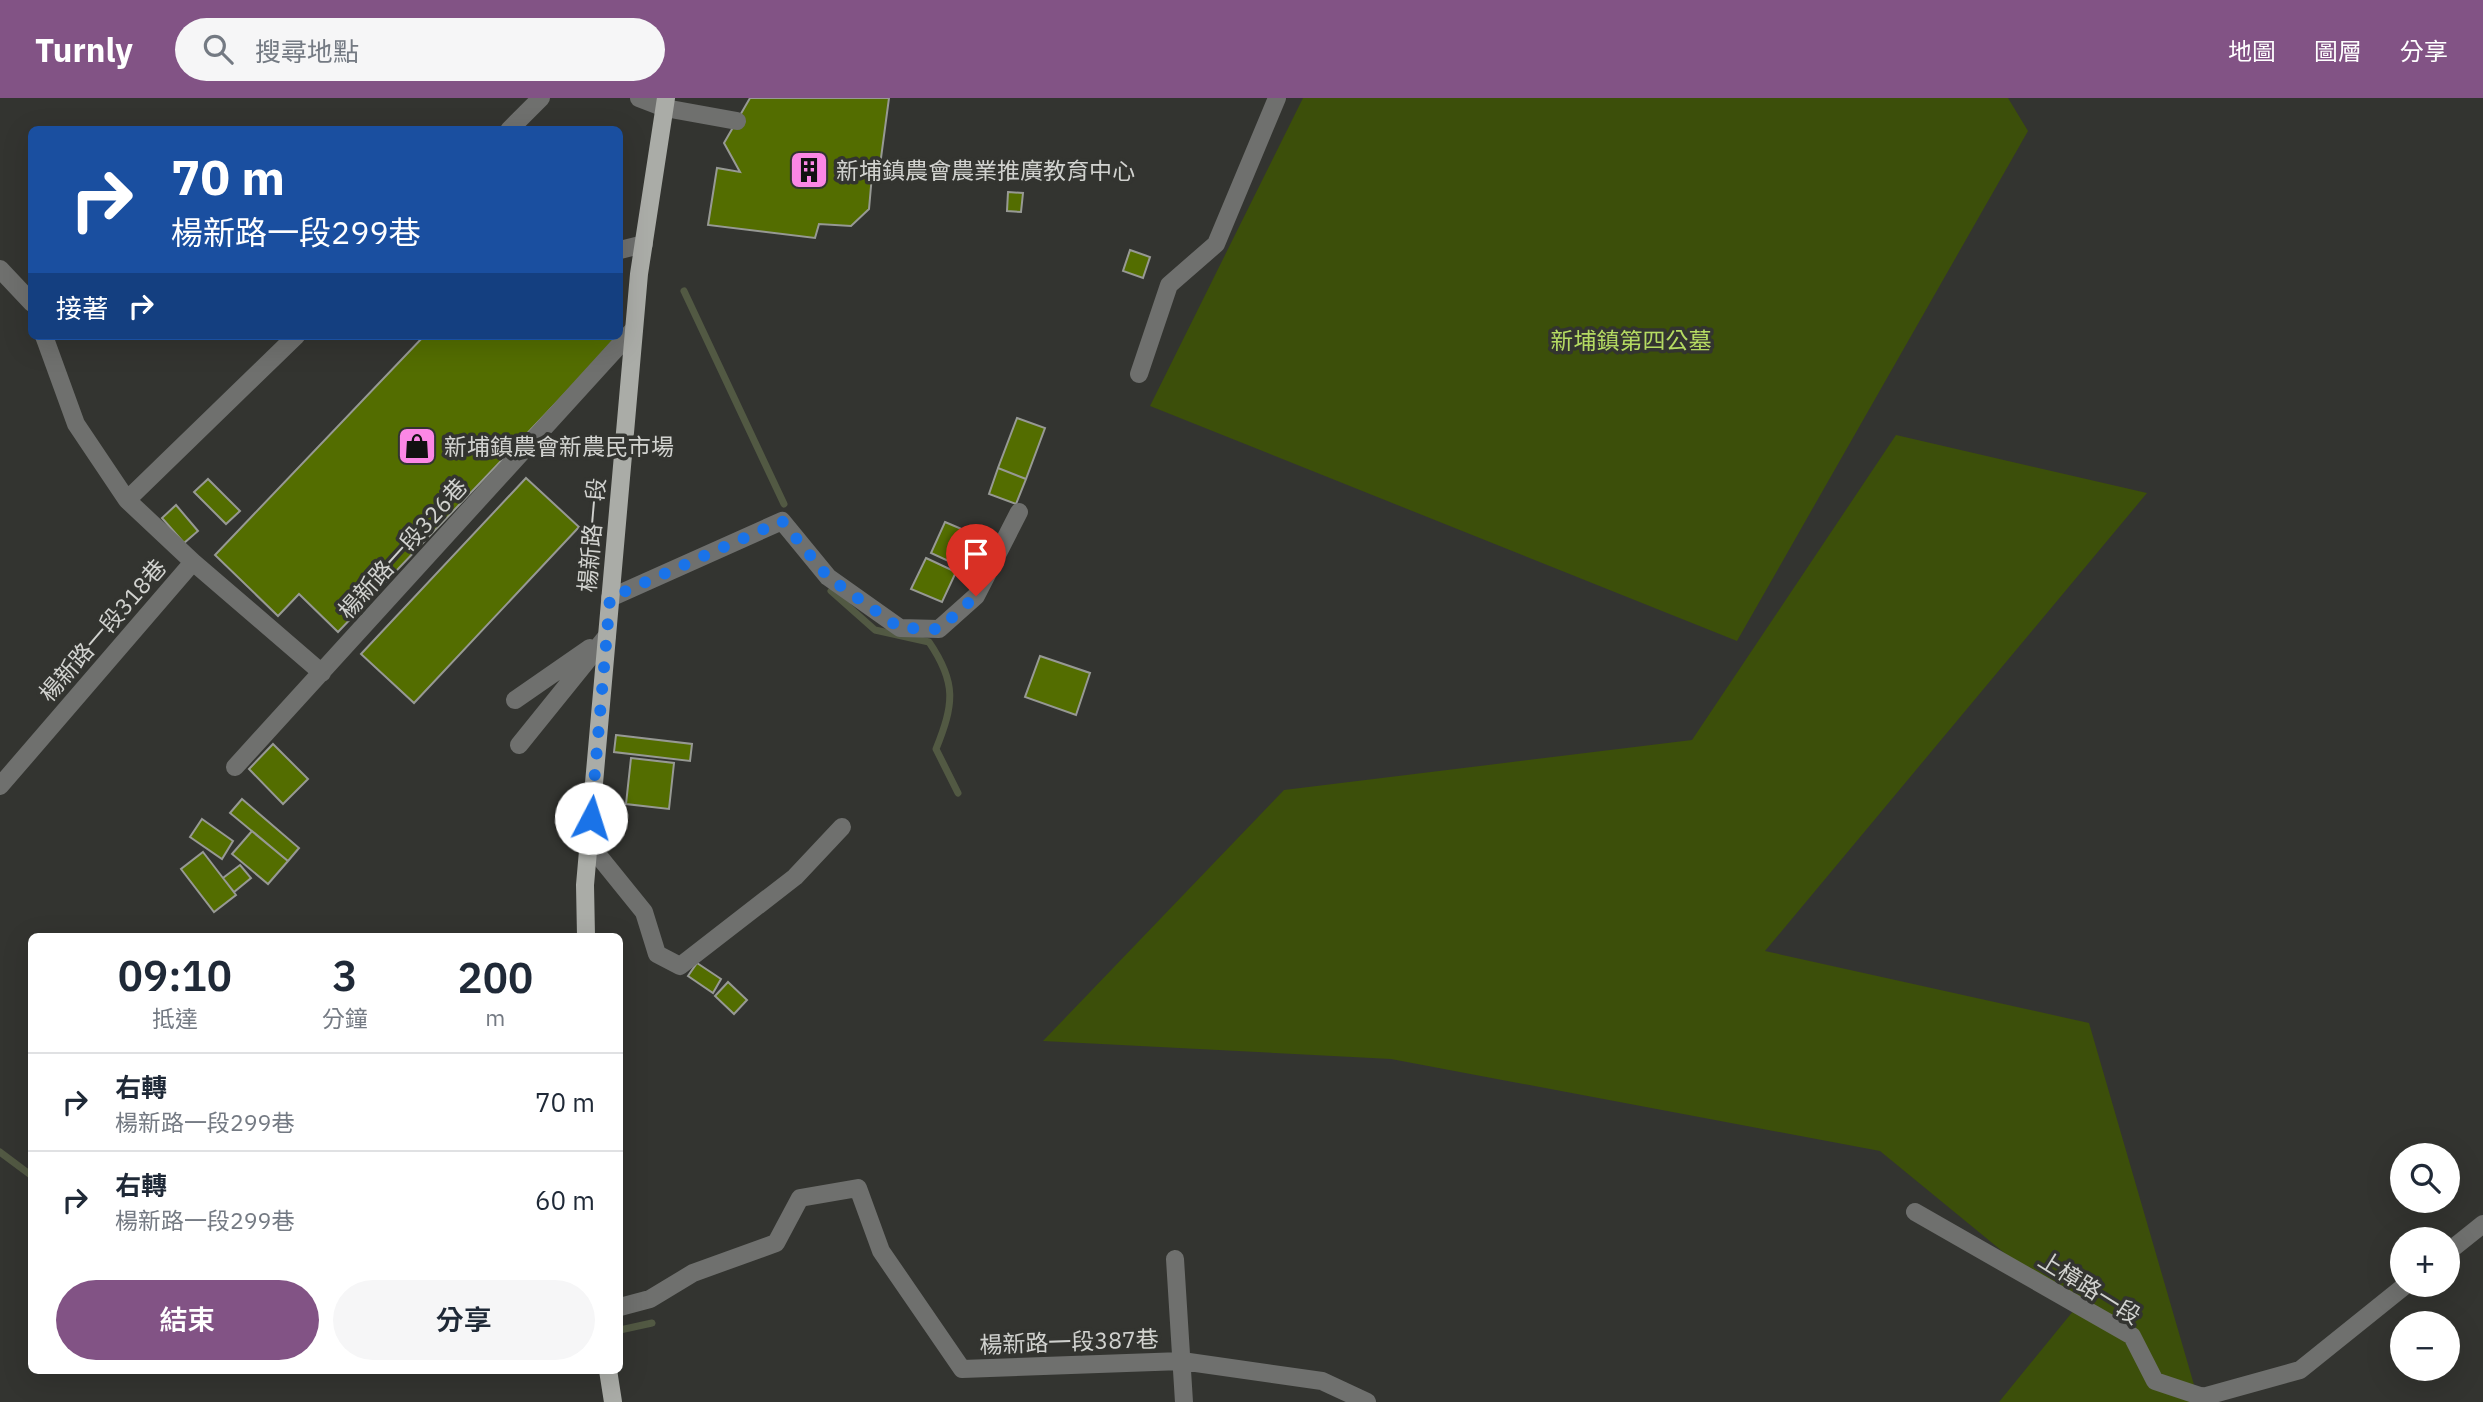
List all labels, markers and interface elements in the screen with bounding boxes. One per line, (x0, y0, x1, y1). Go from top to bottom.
search box (175, 18, 665, 81)
text: Turnly (35, 28, 133, 71)
icon: search (199, 30, 237, 68)
text: 搜尋地點 (255, 34, 359, 68)
text: 地圖 (2228, 35, 2276, 67)
text: 圖層 (2314, 35, 2362, 67)
text: 分享 (2400, 35, 2448, 67)
text: 70 m (171, 145, 285, 208)
building icon: 新埔鎮農會農業推廣教育中心 (788, 149, 830, 191)
icon: right (56, 154, 147, 245)
place label: 新埔鎮農會農業推廣教育中心 (836, 155, 1135, 185)
text: 楊新路一段299巷 (171, 211, 421, 253)
icon: right (122, 287, 160, 325)
text: 接著 (56, 291, 108, 325)
park label: 新埔鎮第四公墓 (1551, 325, 1712, 355)
shop icon: 新埔鎮農會新農民市場 (396, 425, 438, 467)
place label: 新埔鎮農會新農民市場 (444, 431, 674, 461)
street label: 楊新路一段326巷 (331, 471, 473, 625)
street label: 楊新路一段 (571, 476, 611, 594)
pin (946, 524, 1006, 596)
icon: arrive (957, 535, 995, 573)
street label: 楊新路一段318巷 (32, 552, 172, 708)
position arrow (554, 781, 628, 855)
text: 09:10 (118, 948, 232, 1003)
text: 3 (332, 948, 357, 1003)
text: 200 (458, 950, 533, 1005)
text: m (485, 1002, 505, 1032)
text: 抵達 (152, 1003, 198, 1033)
text: 分鐘 (322, 1003, 368, 1033)
text: 右轉 (115, 1070, 167, 1104)
icon: right (56, 1083, 94, 1121)
text: 70 m (535, 1085, 595, 1119)
text: 楊新路一段299巷 (115, 1107, 294, 1137)
map controls (2390, 1143, 2460, 1381)
button: search (2390, 1143, 2460, 1213)
text: 右轉 (115, 1168, 167, 1202)
icon: right (56, 1181, 94, 1219)
text: 60 m (535, 1183, 595, 1217)
text: 楊新路一段299巷 (115, 1205, 294, 1235)
button: + (2390, 1227, 2460, 1297)
street label: 上樟路一段 (2033, 1244, 2147, 1330)
button: 結束 (56, 1280, 319, 1360)
button: 分享 (333, 1280, 595, 1360)
button: − (2390, 1311, 2460, 1381)
street label: 楊新路一段387巷 (979, 1323, 1159, 1359)

